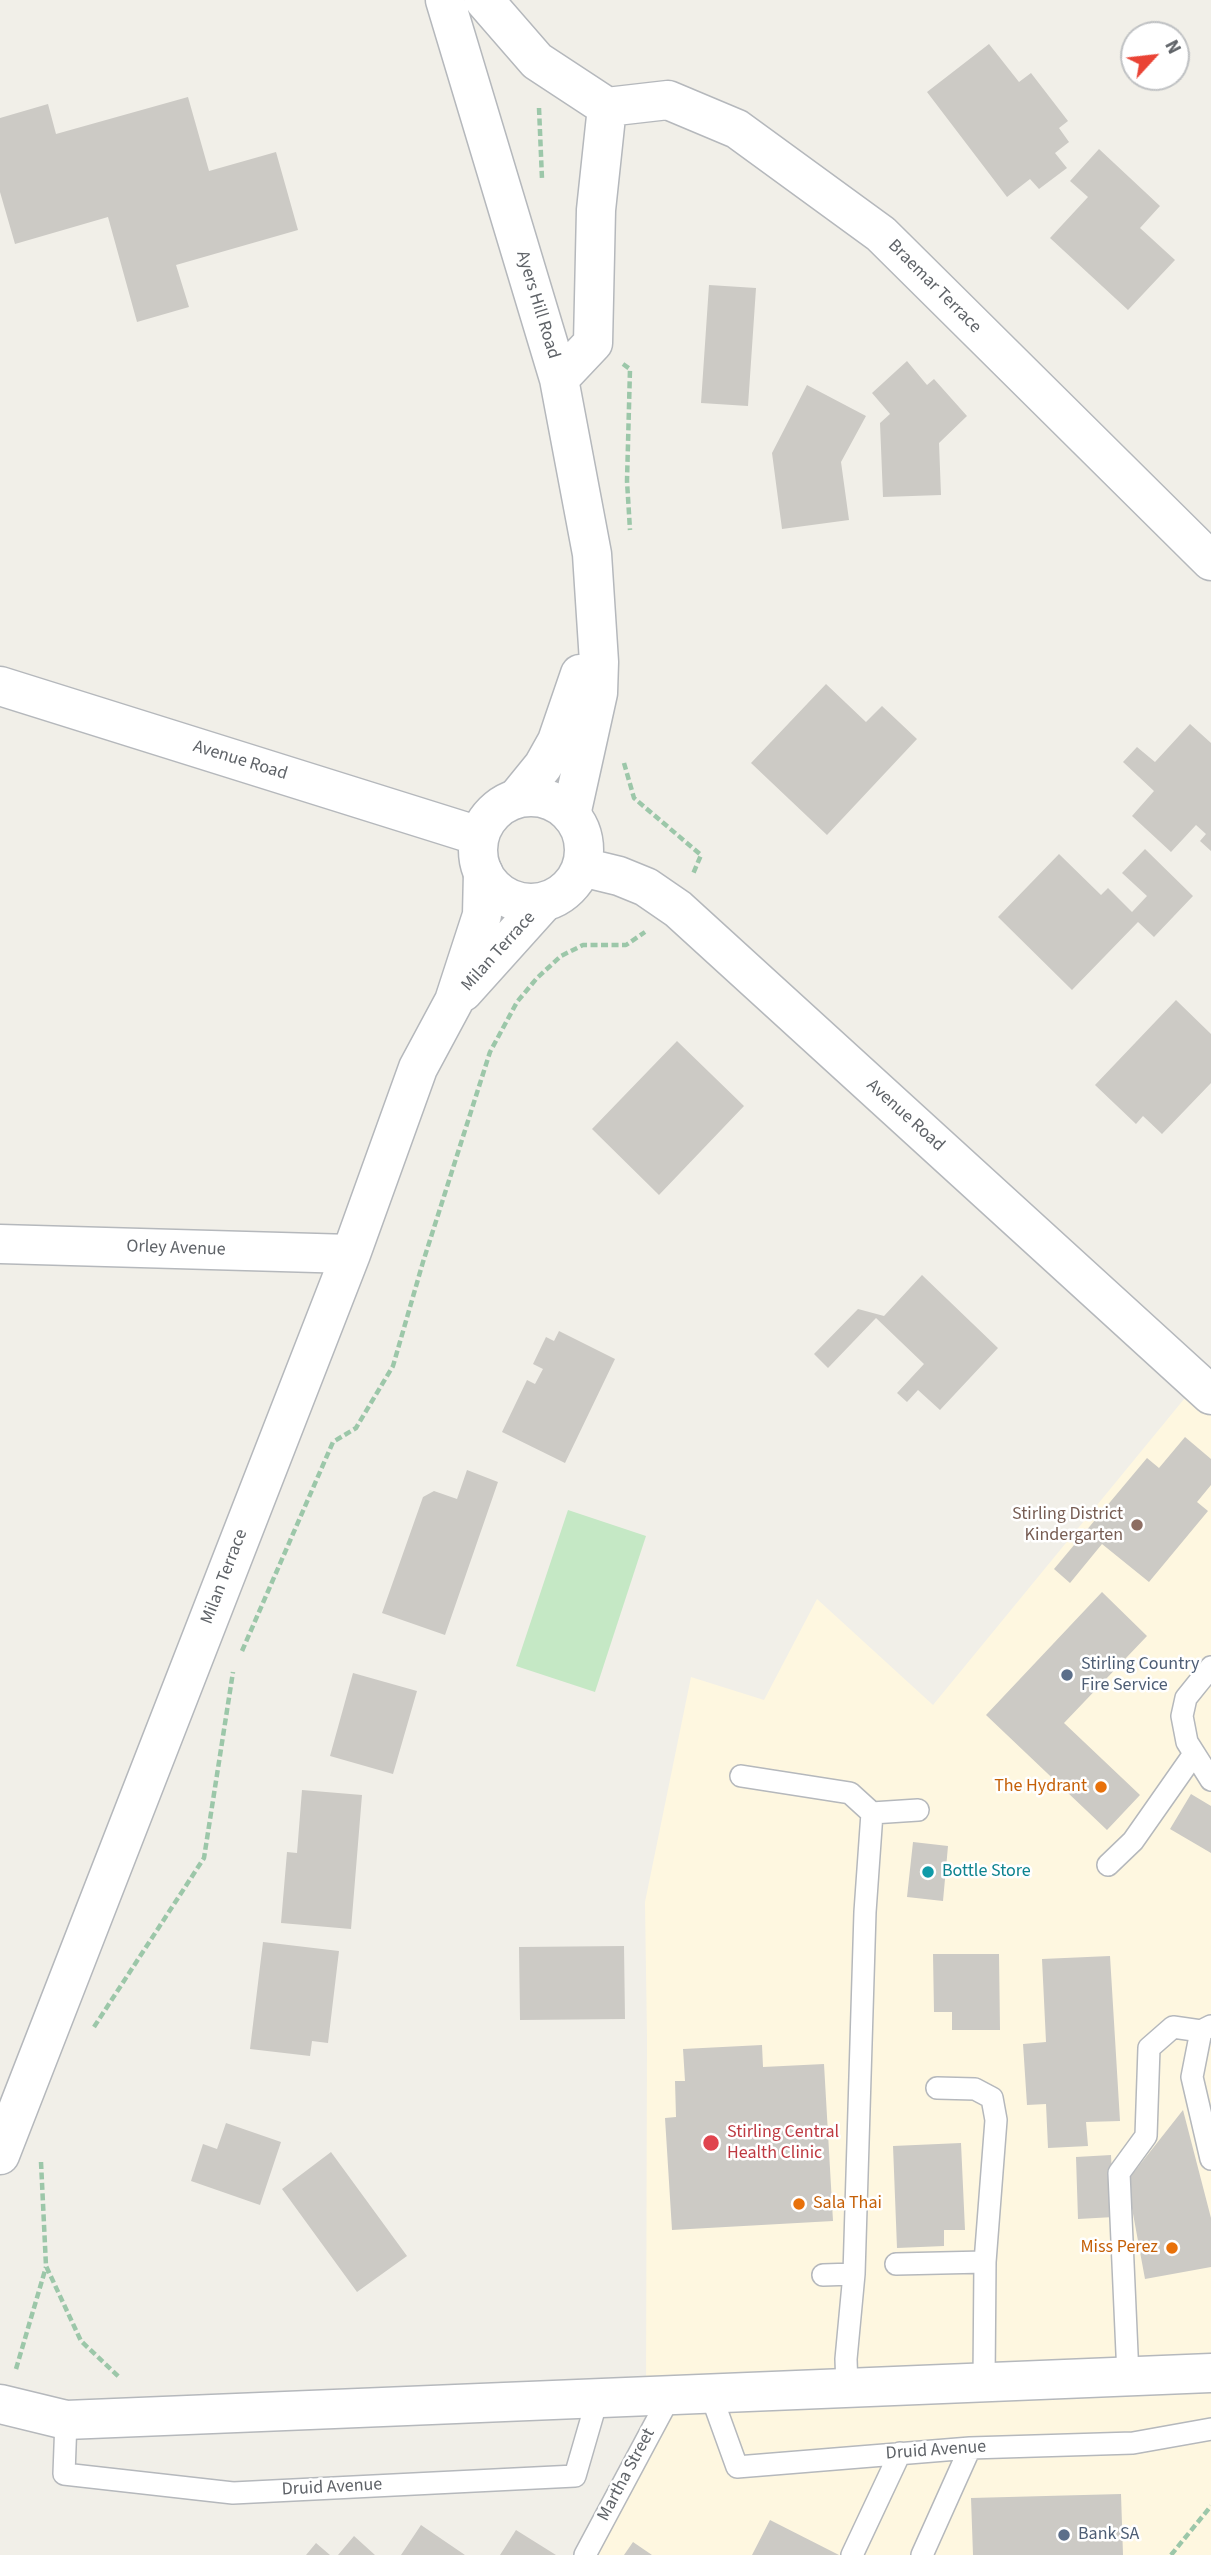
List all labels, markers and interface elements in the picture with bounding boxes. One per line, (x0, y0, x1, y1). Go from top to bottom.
north arrow (1120, 21, 1190, 91)
text: N (1157, 35, 1187, 59)
street label: Braemar Terrace (883, 236, 985, 338)
street label: Ayers Hill Road (510, 248, 564, 362)
street label: Avenue Road (190, 736, 290, 786)
street label: Milan Terrace (458, 908, 540, 996)
street label: Avenue Road (861, 1075, 949, 1157)
street label: Orley Avenue (126, 1236, 226, 1262)
place label: Stirling District Kindergarten (1012, 1504, 1123, 1546)
marker: Stirling District Kindergarten (1129, 1517, 1145, 1533)
street label: Milan Terrace (197, 1526, 253, 1628)
place label: Stirling Country Fire Service (1081, 1654, 1199, 1696)
marker: Stirling Country Fire Service (1059, 1667, 1075, 1683)
place label: The Hydrant (994, 1776, 1087, 1798)
marker: The Hydrant (1093, 1779, 1109, 1795)
place label: Bottle Store (942, 1861, 1031, 1883)
marker: Bottle Store (920, 1864, 936, 1880)
place label: Stirling Central Health Clinic (727, 2122, 839, 2164)
marker: Stirling Central Health Clinic (701, 2133, 721, 2153)
place label: Sala Thai (813, 2193, 882, 2215)
marker: Sala Thai (791, 2196, 807, 2212)
place label: Miss Perez (1080, 2237, 1158, 2259)
marker: Miss Perez (1164, 2240, 1180, 2256)
street label: Martha Street (594, 2425, 660, 2525)
street label: Druid Avenue (885, 2437, 987, 2465)
street label: Druid Avenue (281, 2475, 383, 2501)
place label: Bank SA (1078, 2524, 1139, 2546)
marker: Bank SA (1056, 2527, 1072, 2543)

